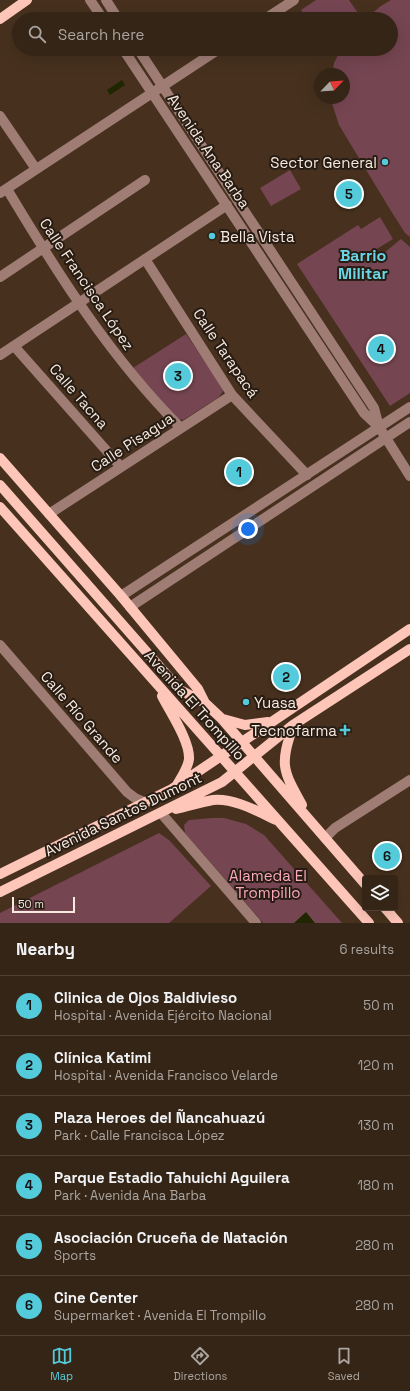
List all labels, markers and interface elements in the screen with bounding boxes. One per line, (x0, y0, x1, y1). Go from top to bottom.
search box (12, 12, 398, 56)
icon: search (26, 23, 48, 45)
text: Search here (58, 25, 144, 44)
north arrow (314, 68, 350, 104)
street label: Avenida Ana Barba (164, 90, 255, 212)
place label: Sector General (270, 153, 377, 172)
marker: Sector General (380, 157, 390, 167)
pin: 5 (336, 179, 362, 209)
street label: Calle Francisca López (36, 214, 138, 354)
place label: Bella Vista (220, 227, 295, 246)
marker: Bella Vista (207, 231, 217, 241)
district label: Barrio Militar (338, 245, 388, 284)
street label: Calle Tarapacá (189, 305, 263, 402)
pin: 4 (368, 334, 394, 364)
street label: Calle Tacna (45, 359, 113, 433)
pin: 3 (165, 361, 191, 391)
street label: Calle Pisagua (87, 408, 177, 476)
pin: 1 (226, 457, 252, 487)
your location (238, 519, 258, 539)
street label: Avenida El Trompillo (141, 646, 249, 764)
pin: 2 (273, 662, 299, 692)
street label: Calle Río Grande (37, 667, 127, 767)
place label: Yuasa (254, 693, 297, 712)
marker: Yuasa (241, 697, 251, 707)
place label: Tecnofarma (251, 721, 337, 740)
marker: Tecnofarma (340, 725, 350, 735)
street label: Avenida Santos Dumont (41, 768, 205, 860)
pin: 6 (374, 841, 400, 871)
park label: Alameda El Trompillo (229, 866, 307, 902)
map controls (362, 875, 398, 911)
button: layers (362, 875, 398, 911)
scale bar (12, 895, 75, 914)
text: 50 m (18, 897, 44, 911)
text: Nearby (16, 938, 75, 960)
text: 6 results (340, 941, 394, 958)
text: Clinica de Ojos Baldivieso (54, 988, 237, 1007)
text: 1 (26, 997, 32, 1014)
text: 50 m (363, 997, 394, 1014)
text: Hospital · Avenida Ejército Nacional (54, 1007, 272, 1024)
text: Clínica Katimi (54, 1048, 151, 1067)
text: 2 (25, 1057, 33, 1074)
text: 120 m (358, 1057, 394, 1074)
text: Hospital · Avenida Francisco Velarde (54, 1067, 278, 1084)
text: Plaza Heroes del Ñancahuazú (54, 1108, 265, 1127)
text: 3 (25, 1117, 33, 1134)
text: 130 m (358, 1117, 394, 1134)
text: Park · Calle Francisca López (54, 1127, 225, 1144)
text: Parque Estadio Tahuichi Aguilera (54, 1168, 290, 1187)
text: 4 (25, 1177, 33, 1194)
text: 180 m (358, 1177, 394, 1194)
text: Park · Avenida Ana Barba (54, 1187, 206, 1204)
text: Asociación Cruceña de Natación (54, 1228, 288, 1247)
text: 5 (25, 1237, 33, 1254)
text: 280 m (355, 1237, 394, 1254)
text: Sports (54, 1247, 96, 1264)
text: Cine Center (54, 1288, 138, 1307)
text: 6 (25, 1297, 33, 1314)
text: 280 m (355, 1297, 394, 1314)
text: Supermarket · Avenida El Trompillo (54, 1307, 266, 1324)
tab: Map (50, 1345, 73, 1383)
tab: Directions (173, 1345, 227, 1383)
tab: Saved (328, 1345, 360, 1383)

